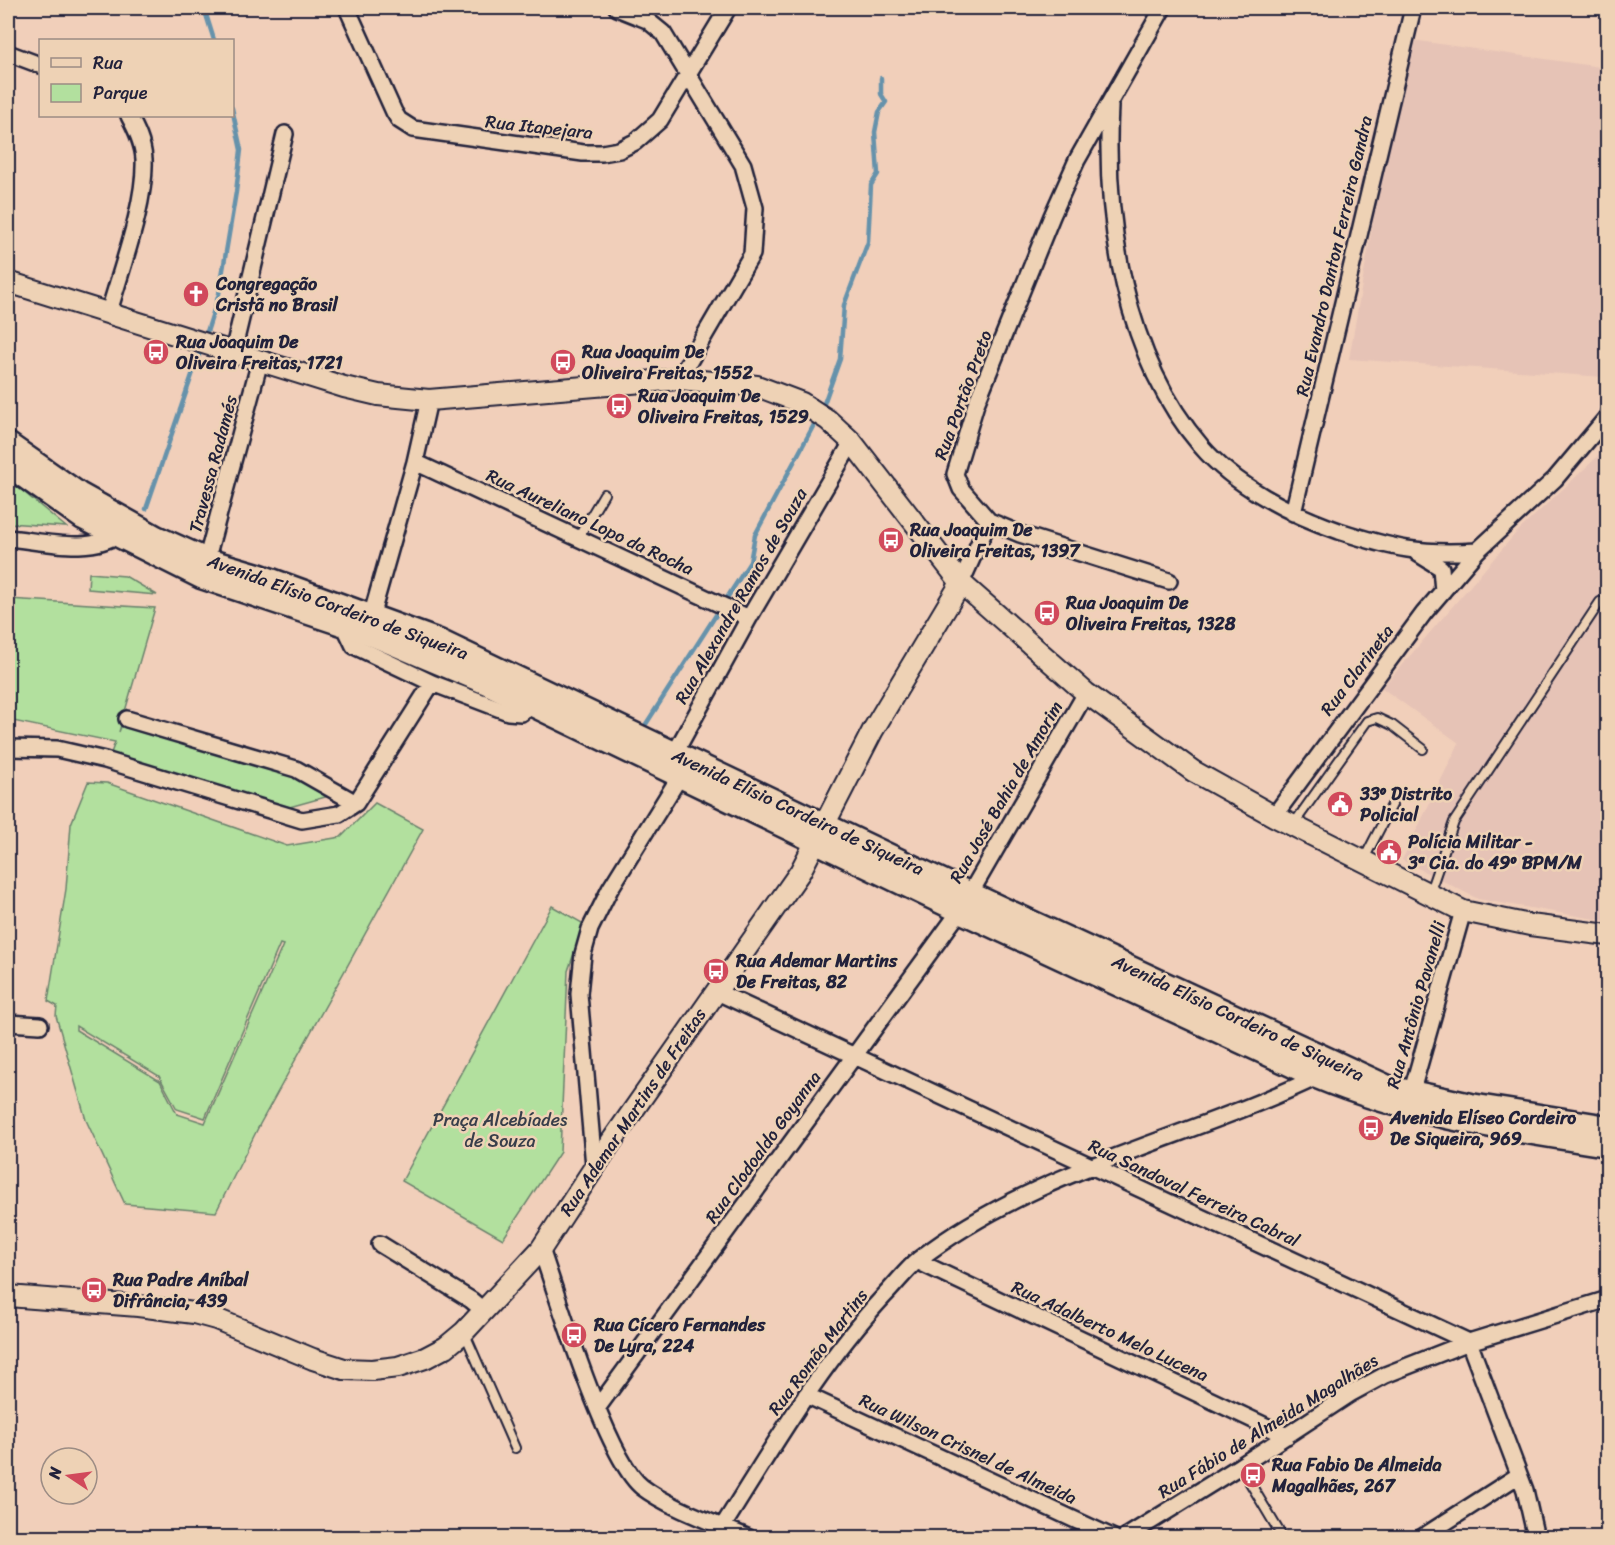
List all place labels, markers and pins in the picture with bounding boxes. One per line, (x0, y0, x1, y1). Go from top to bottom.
place label: Congregação Cristã no Brasil (215, 268, 338, 321)
church icon: Congregação Cristã no Brasil (181, 279, 211, 309)
place label: Rua Joaquim De Oliveira Freitas, 1721 (175, 326, 343, 379)
place label: Rua Joaquim De Oliveira Freitas, 1552 (581, 336, 753, 389)
bus stop icon: Rua Joaquim De Oliveira Freitas, 1721 (141, 337, 171, 367)
bus stop icon: Rua Joaquim De Oliveira Freitas, 1552 (548, 347, 578, 377)
place label: Rua Joaquim De Oliveira Freitas, 1529 (637, 380, 809, 433)
bus stop icon: Rua Joaquim De Oliveira Freitas, 1529 (604, 391, 634, 421)
place label: Rua Joaquim De Oliveira Freitas, 1397 (909, 514, 1081, 567)
bus stop icon: Rua Joaquim De Oliveira Freitas, 1397 (876, 525, 906, 555)
place label: Rua Joaquim De Oliveira Freitas, 1328 (1065, 587, 1236, 640)
bus stop icon: Rua Joaquim De Oliveira Freitas, 1328 (1032, 598, 1062, 628)
place label: 33º Distrito Policial (1359, 778, 1452, 831)
public building icon: 33º Distrito Policial (1325, 789, 1355, 819)
place label: Polícia Militar - 3ª Cia. do 49º BPM/M (1407, 826, 1582, 879)
public building icon: Polícia Militar - 3ª Cia. do 49º BPM/M (1374, 837, 1404, 867)
place label: Rua Ademar Martins De Freitas, 82 (735, 945, 898, 998)
bus stop icon: Rua Ademar Martins De Freitas, 82 (701, 956, 731, 986)
place label: Avenida Elíseo Cordeiro De Siqueira, 969 (1389, 1102, 1576, 1155)
bus stop icon: Avenida Elíseo Cordeiro De Siqueira, 969 (1356, 1113, 1386, 1143)
place label: Rua Padre Aníbal Difrância, 439 (112, 1264, 249, 1317)
bus stop icon: Rua Padre Aníbal Difrância, 439 (79, 1275, 109, 1305)
place label: Rua Cícero Fernandes De Lyra, 224 (593, 1309, 766, 1362)
bus stop icon: Rua Cícero Fernandes De Lyra, 224 (559, 1320, 589, 1350)
place label: Rua Fabio De Almeida Magalhães, 267 (1271, 1449, 1442, 1502)
bus stop icon: Rua Fabio De Almeida Magalhães, 267 (1238, 1460, 1268, 1490)

